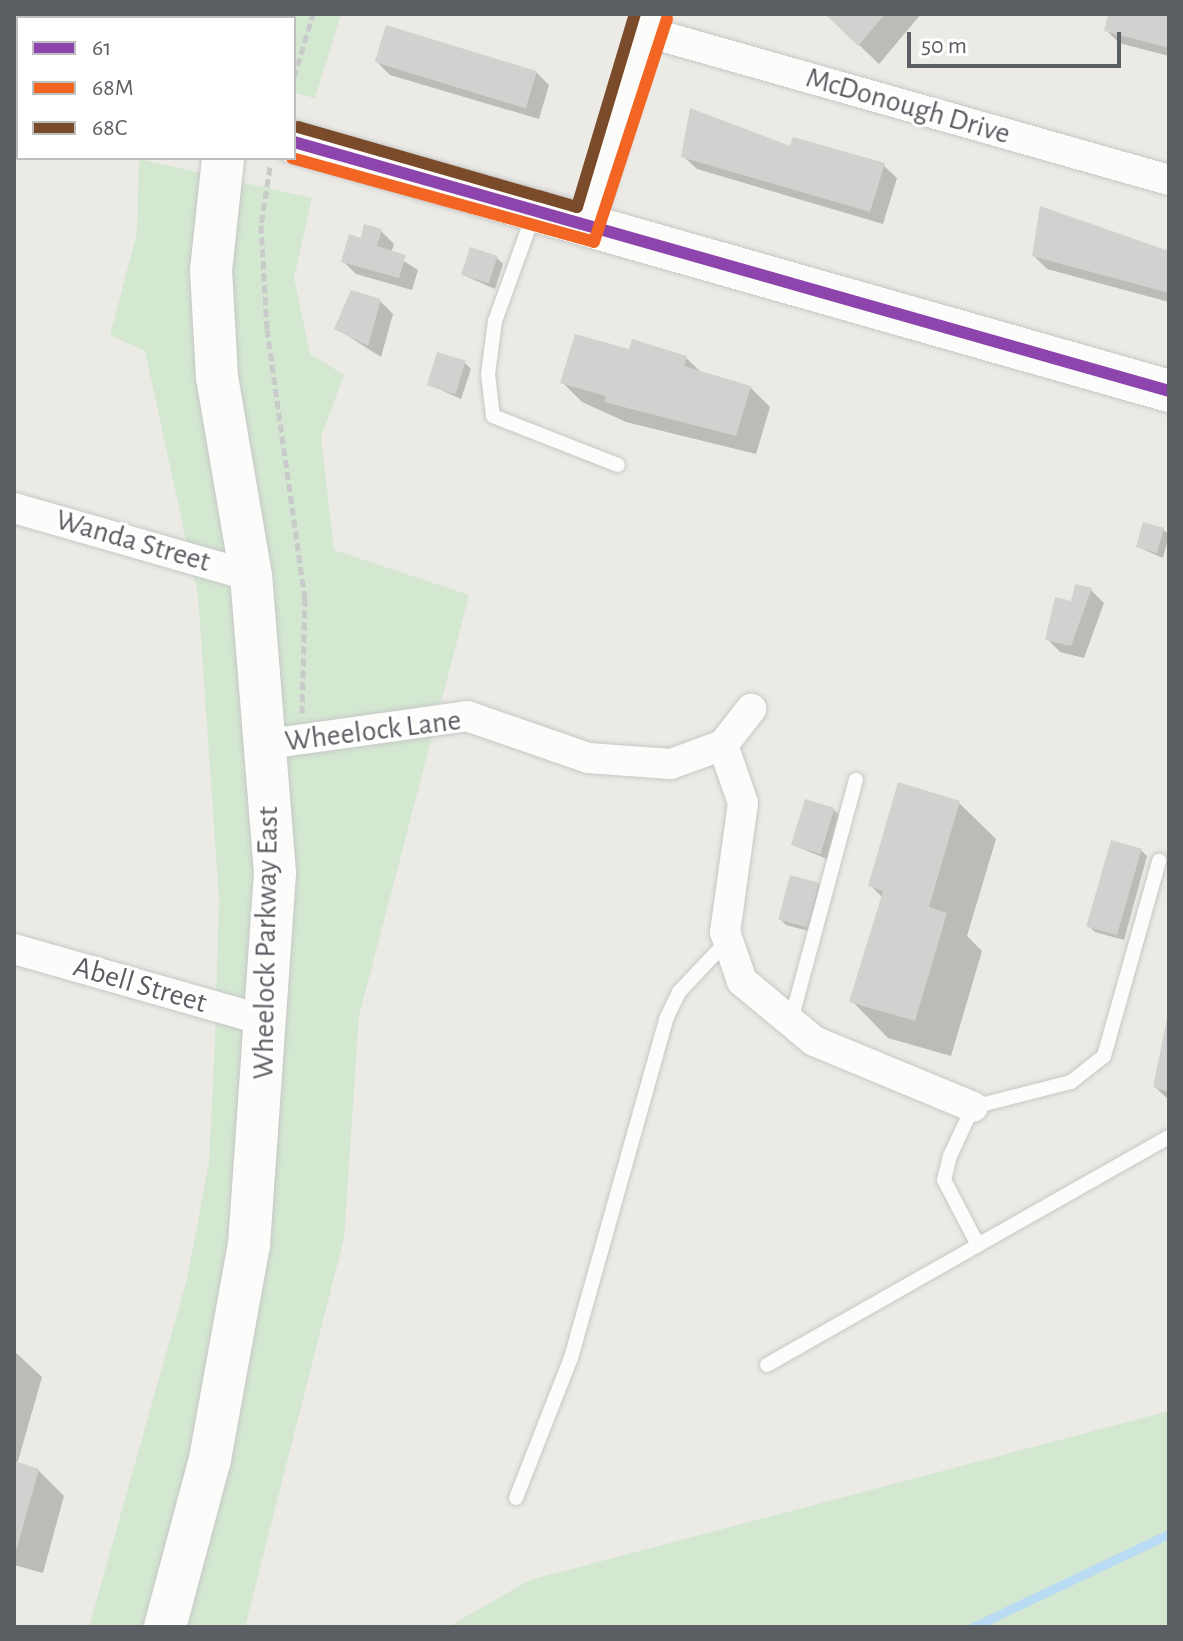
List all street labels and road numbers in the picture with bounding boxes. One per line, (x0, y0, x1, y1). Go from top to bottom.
street label: McDonough Drive (802, 60, 1014, 152)
street label: Wanda Street (52, 502, 214, 580)
street label: Wheelock Lane (283, 702, 463, 760)
street label: Wheelock Parkway East (246, 806, 286, 1080)
street label: Abell Street (69, 949, 211, 1021)

